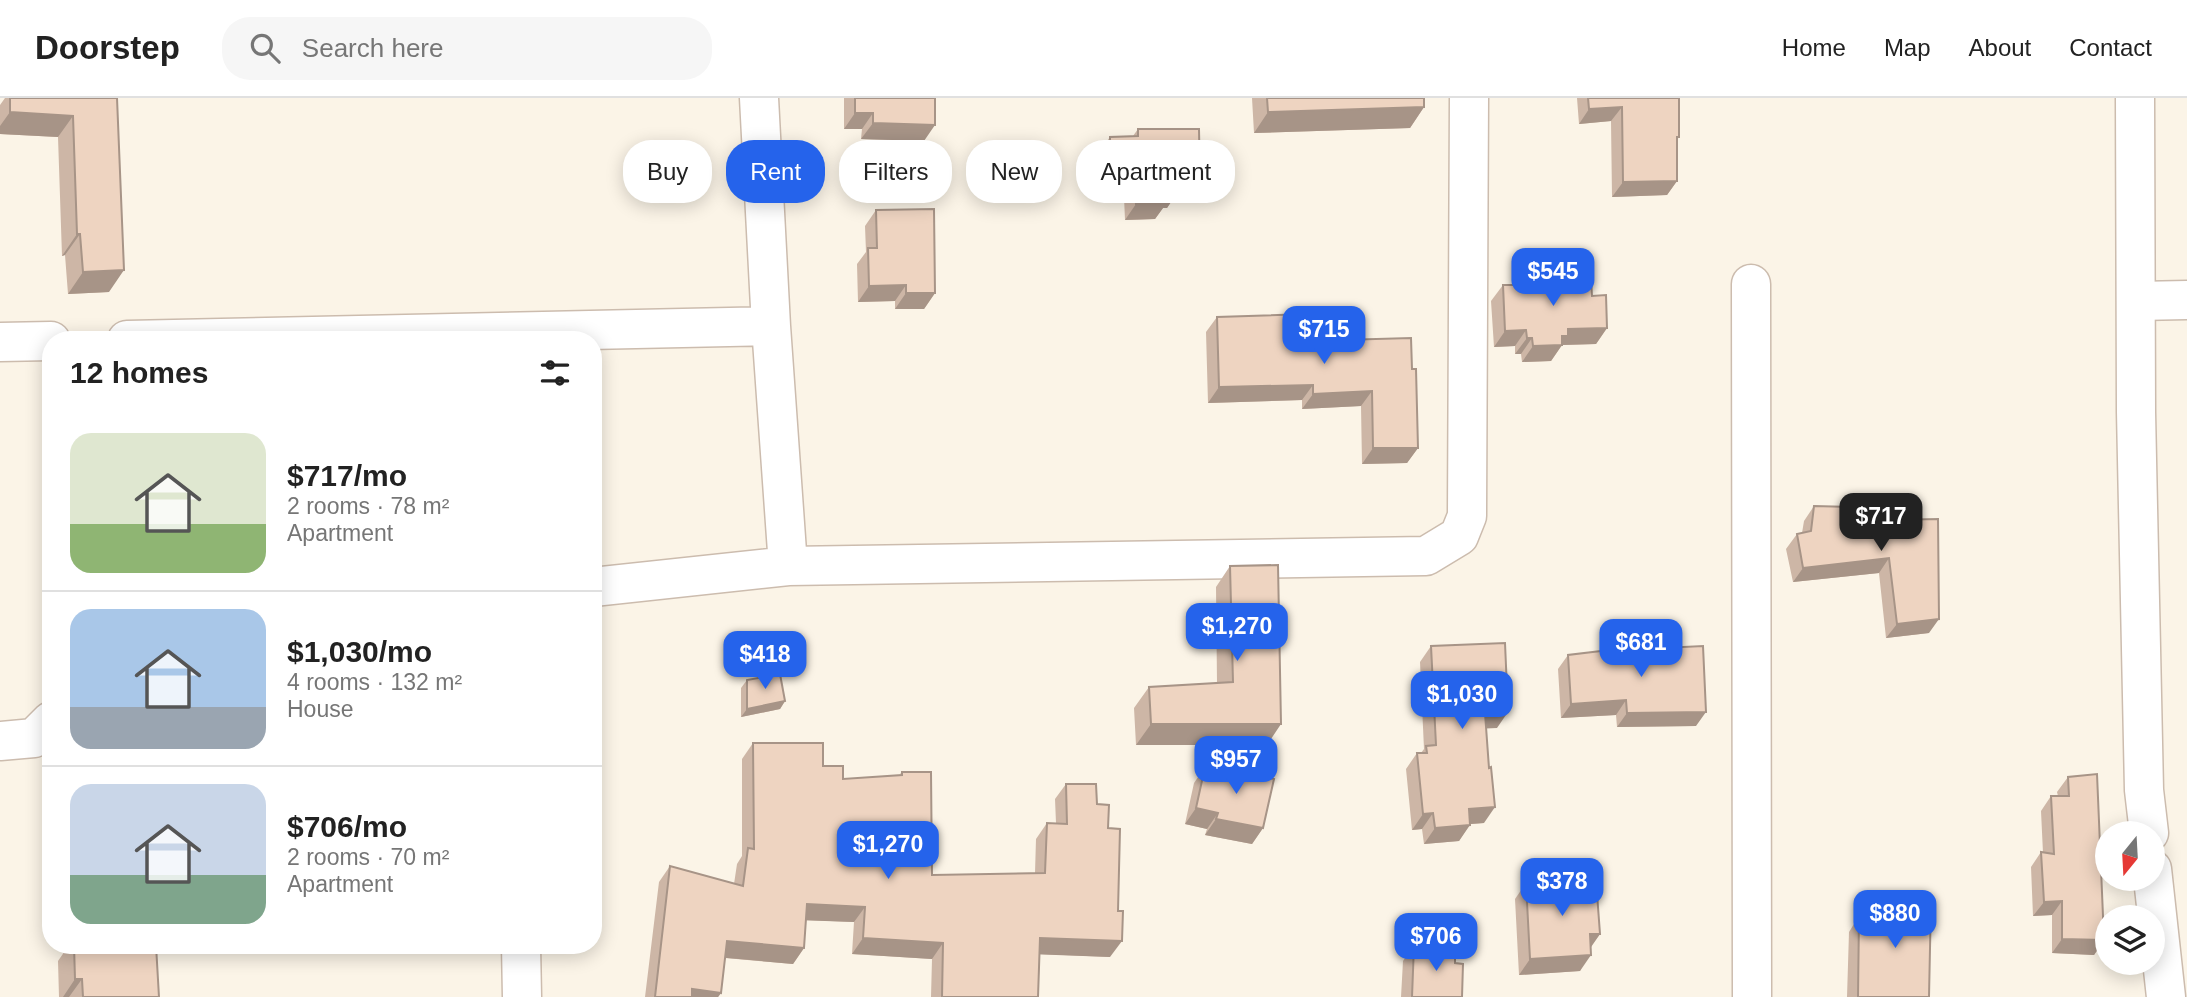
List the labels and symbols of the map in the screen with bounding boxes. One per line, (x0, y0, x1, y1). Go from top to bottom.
pin: $545 (1512, 248, 1594, 308)
pin: $715 (1283, 306, 1365, 366)
pin: $717 (1840, 494, 1922, 553)
pin: $1,270 (1180, 603, 1294, 663)
pin: $681 (1600, 620, 1682, 679)
pin: $418 (724, 632, 806, 691)
pin: $1,030 (1405, 672, 1519, 731)
pin: $957 (1195, 736, 1277, 796)
north arrow (2095, 821, 2165, 891)
pin: $1,270 (831, 822, 945, 881)
pin: $378 (1521, 858, 1603, 918)
pin: $880 (1854, 890, 1936, 950)
pin: $706 (1395, 914, 1477, 973)

